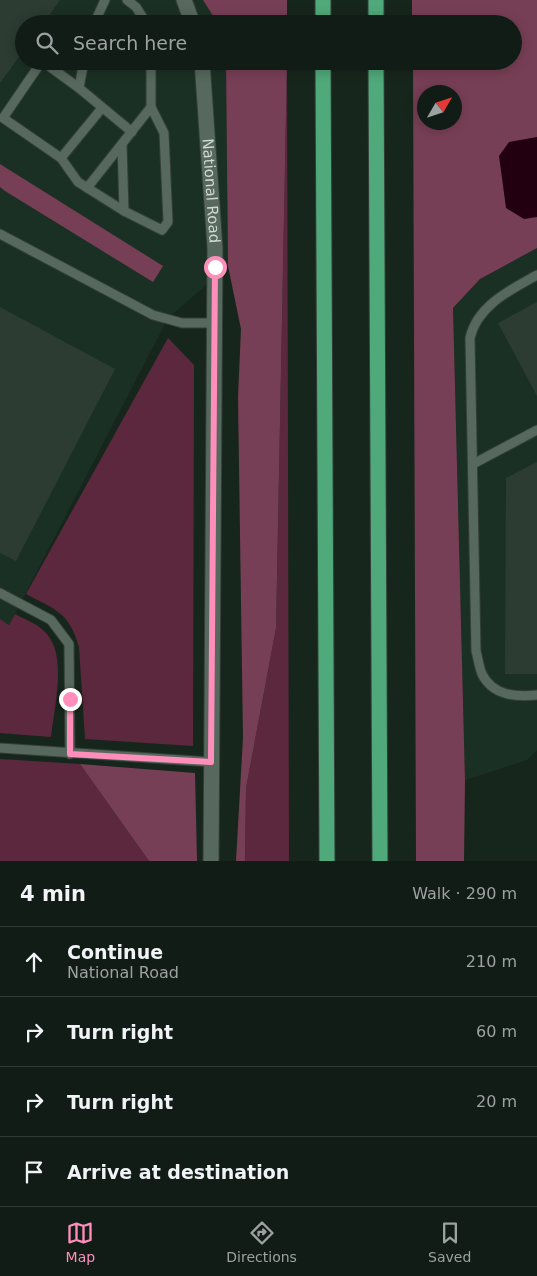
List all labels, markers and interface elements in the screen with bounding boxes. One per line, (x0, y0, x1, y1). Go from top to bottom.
search box (15, 15, 522, 70)
icon: search (33, 29, 61, 57)
text: Search here (73, 32, 187, 54)
north arrow (417, 85, 462, 130)
street label: National Road (198, 138, 224, 244)
route start (204, 256, 227, 279)
route end (59, 688, 82, 711)
text: 4 min (20, 882, 86, 906)
text: Walk · 290 m (412, 884, 517, 903)
text: Continue (67, 941, 163, 963)
icon: ahead (20, 948, 48, 976)
text: 210 m (466, 952, 517, 971)
text: National Road (67, 963, 179, 982)
icon: right (20, 1018, 48, 1046)
text: Turn right (67, 1021, 173, 1043)
text: 60 m (476, 1022, 517, 1041)
icon: right (20, 1088, 48, 1116)
text: Turn right (67, 1091, 173, 1113)
text: 20 m (476, 1092, 517, 1111)
icon: arrive (20, 1158, 48, 1186)
text: Arrive at destination (67, 1161, 289, 1183)
tab: Map (66, 1219, 95, 1265)
tab: Directions (226, 1219, 297, 1265)
tab: Saved (428, 1219, 471, 1265)

